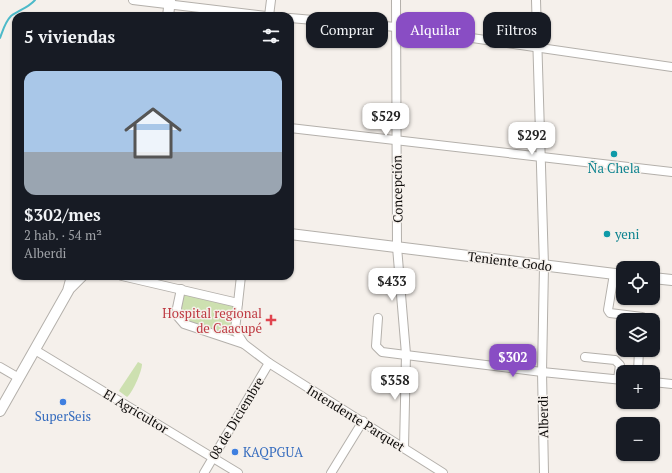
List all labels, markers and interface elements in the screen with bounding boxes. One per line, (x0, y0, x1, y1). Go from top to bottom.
chip: Comprar (306, 12, 388, 48)
chip: Alquilar (396, 12, 475, 48)
chip: Filtros (483, 12, 551, 48)
text: 5 viviendas (24, 25, 115, 48)
icon: filters (260, 25, 282, 47)
icon: home (117, 97, 189, 169)
pin: $529 (362, 103, 410, 137)
text: $529 (371, 107, 401, 125)
pin: $292 (508, 122, 556, 156)
text: $292 (517, 126, 547, 144)
marker: Ña Chela (609, 149, 619, 159)
street label: Concepción (387, 155, 407, 223)
place label: Ña Chela (588, 159, 641, 177)
text: $302/mes (24, 203, 101, 226)
place label: yeni (614, 225, 640, 243)
text: 2 hab. · 54 m² (24, 226, 102, 244)
marker: yeni (602, 229, 612, 239)
text: Alberdi (24, 244, 67, 262)
street label: Teniente Godo (467, 247, 553, 275)
map controls (616, 261, 660, 461)
button: locate (616, 261, 660, 305)
pin: $433 (368, 268, 416, 302)
text: $433 (377, 272, 407, 290)
place label: Hospital regional de Caacupé (162, 304, 262, 337)
button: layers (616, 313, 660, 357)
marker: Hospital regional de Caacupé (265, 314, 277, 326)
pin: $302 (489, 344, 537, 378)
text: $302 (498, 348, 528, 366)
button: + (616, 365, 660, 409)
pin: $358 (371, 367, 419, 401)
text: $358 (380, 371, 410, 389)
street label: 08 de Diciembre (204, 373, 268, 463)
street label: Intendente Parquet (303, 381, 409, 456)
street label: El Agricultor (100, 384, 172, 438)
street label: Alberdi (534, 395, 552, 438)
marker: SuperSeis (58, 397, 68, 407)
place label: SuperSeis (35, 407, 91, 425)
button: − (616, 417, 660, 461)
place label: KAQPGUA (243, 443, 303, 461)
marker: KAQPGUA (230, 447, 240, 457)

